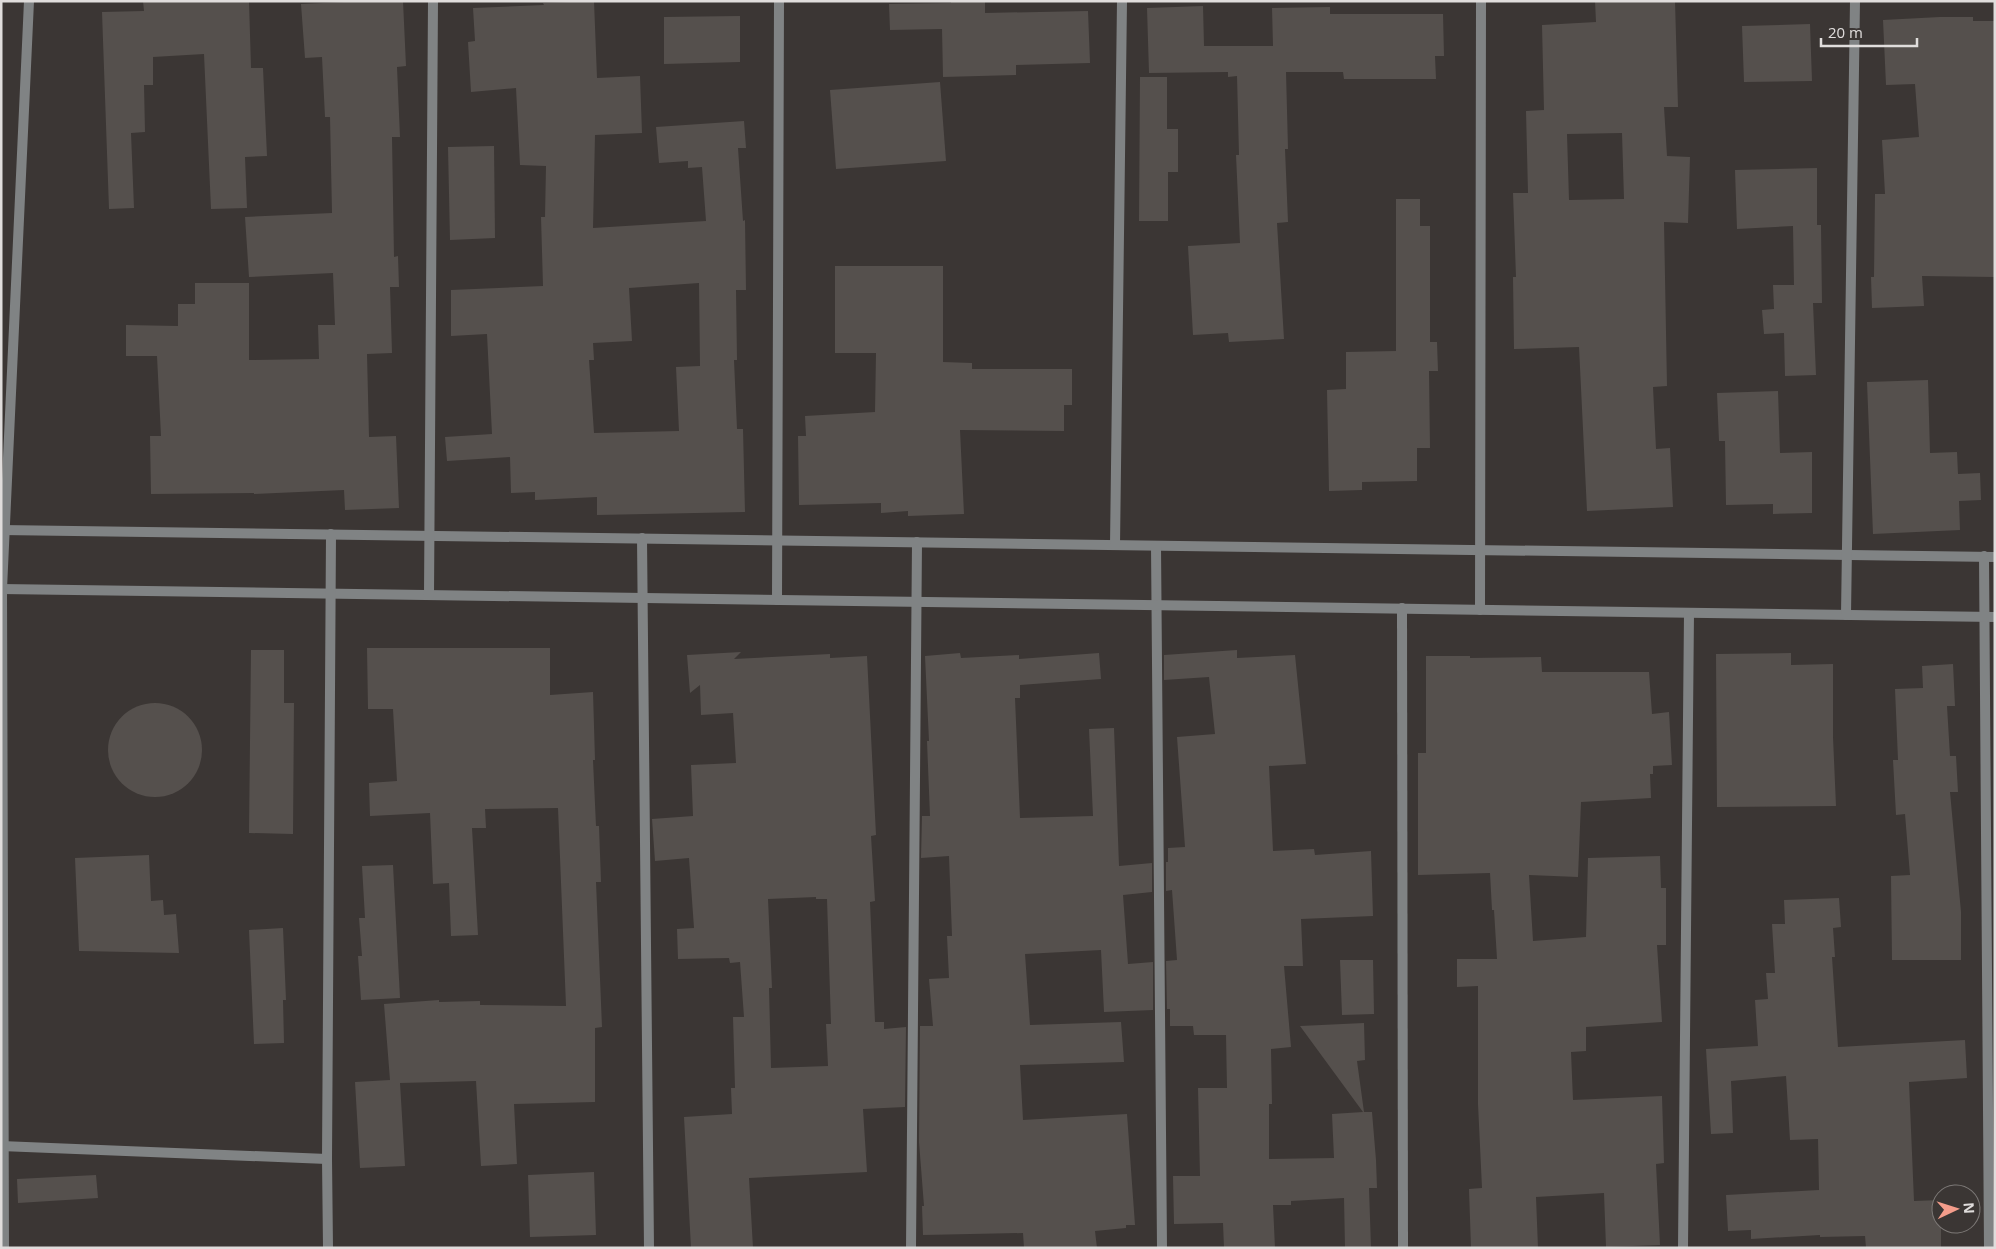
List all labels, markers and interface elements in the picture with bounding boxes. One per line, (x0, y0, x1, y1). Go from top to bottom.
scale bar (1821, 15, 1917, 47)
text: 20 m (1828, 22, 1863, 42)
north arrow (1931, 1184, 1981, 1234)
text: N (1960, 1202, 1979, 1214)

